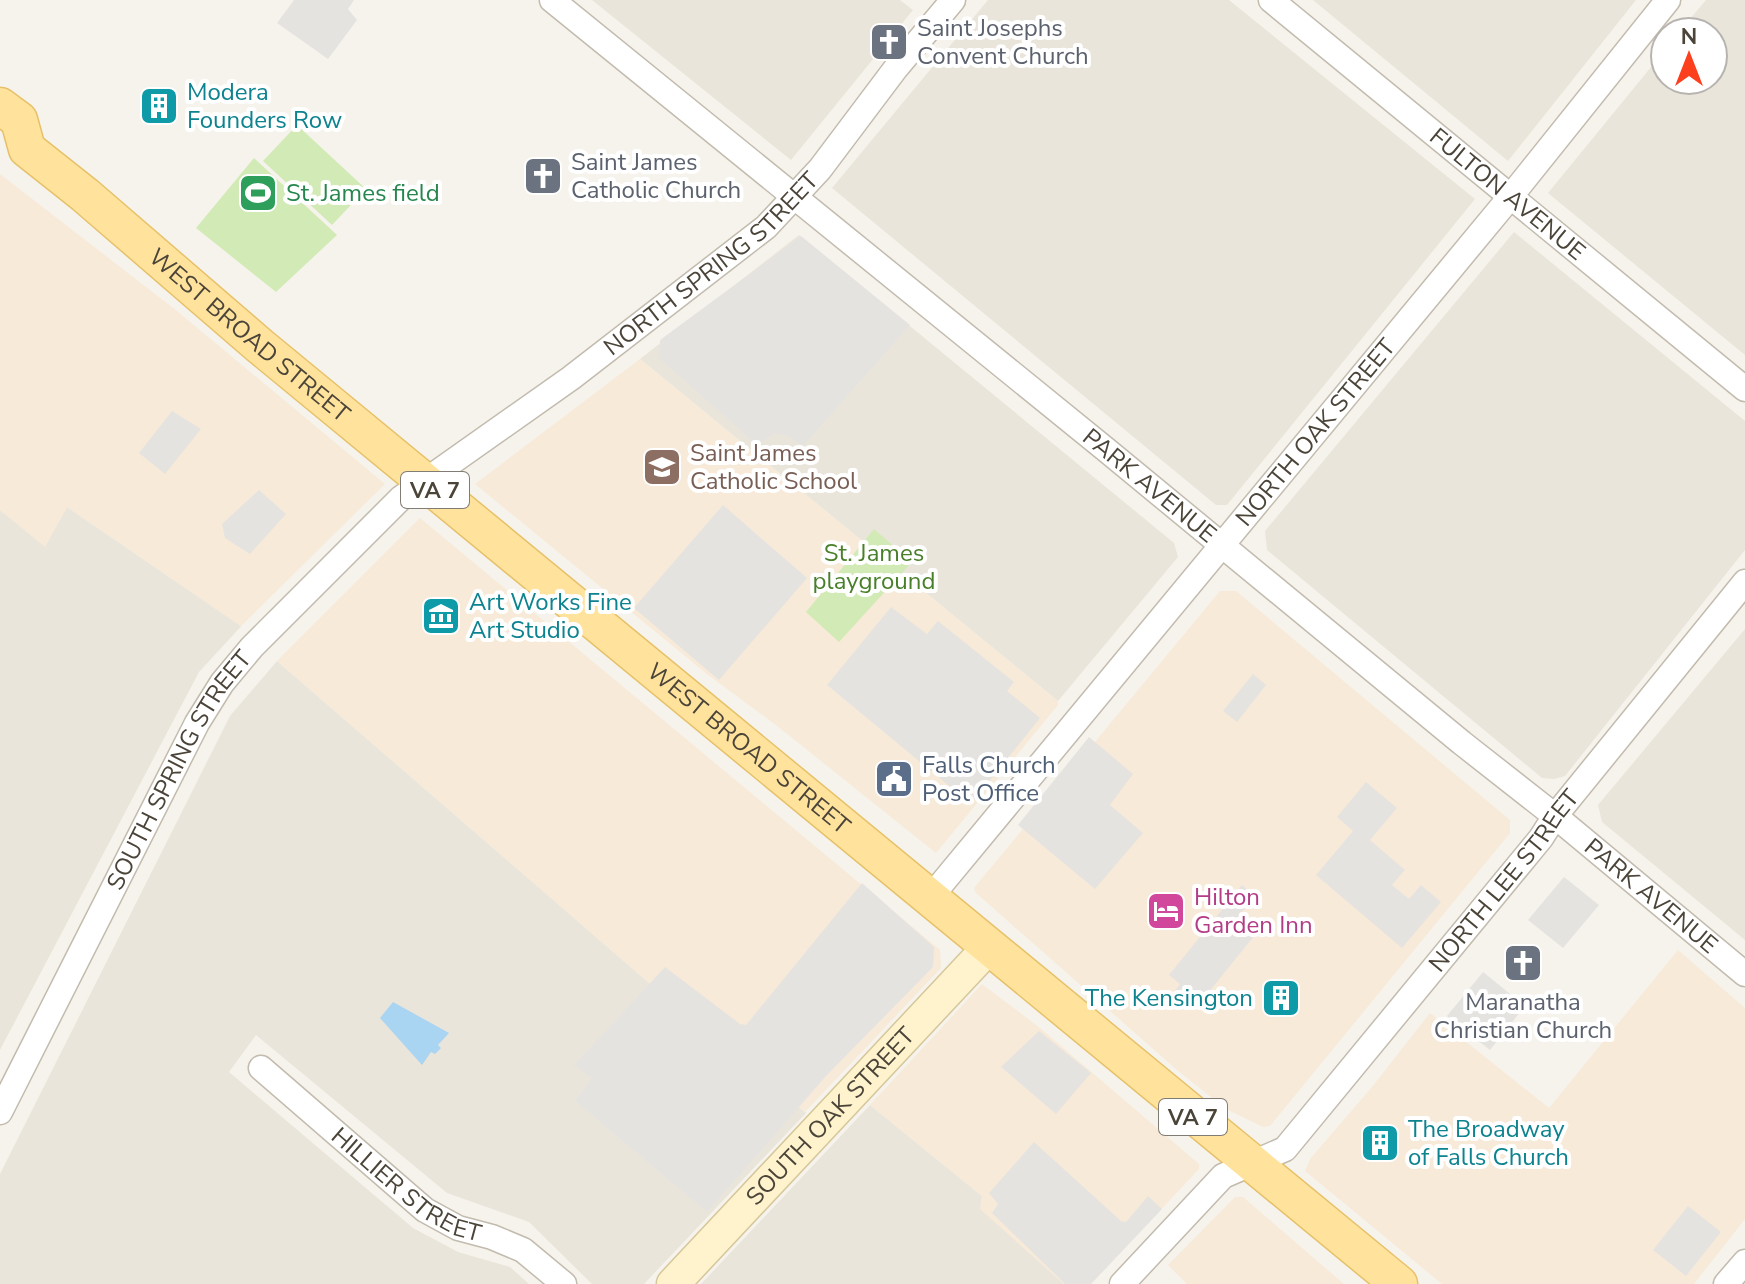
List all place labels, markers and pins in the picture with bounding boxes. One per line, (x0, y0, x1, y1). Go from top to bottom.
place label: Saint Josephs Convent Church (917, 12, 1089, 72)
church icon: Saint Josephs Convent Church (868, 21, 910, 63)
place label: Modera Founders Row (187, 76, 342, 136)
building icon: Modera Founders Row (138, 85, 180, 127)
place label: Saint James Catholic Church (571, 146, 741, 206)
church icon: Saint James Catholic Church (522, 155, 564, 197)
sports icon: St. James field (237, 172, 279, 214)
place label: St. James field (286, 177, 440, 209)
place label: Saint James Catholic School (690, 437, 857, 497)
school or university icon: Saint James Catholic School (641, 446, 683, 488)
place label: Art Works Fine Art Studio (469, 586, 632, 646)
museum icon: Art Works Fine Art Studio (420, 595, 462, 637)
place label: Falls Church Post Office (922, 749, 1056, 809)
public building icon: Falls Church Post Office (873, 758, 915, 800)
place label: Hilton Garden Inn (1194, 881, 1313, 941)
hotel icon: Hilton Garden Inn (1145, 890, 1187, 932)
church icon: Maranatha Christian Church (1502, 942, 1544, 984)
building icon: The Kensington (1260, 977, 1302, 1019)
place label: The Kensington (1085, 982, 1253, 1014)
place label: Maranatha Christian Church (1434, 986, 1612, 1046)
place label: The Broadway of Falls Church (1408, 1113, 1569, 1173)
building icon: The Broadway of Falls Church (1359, 1122, 1401, 1164)

